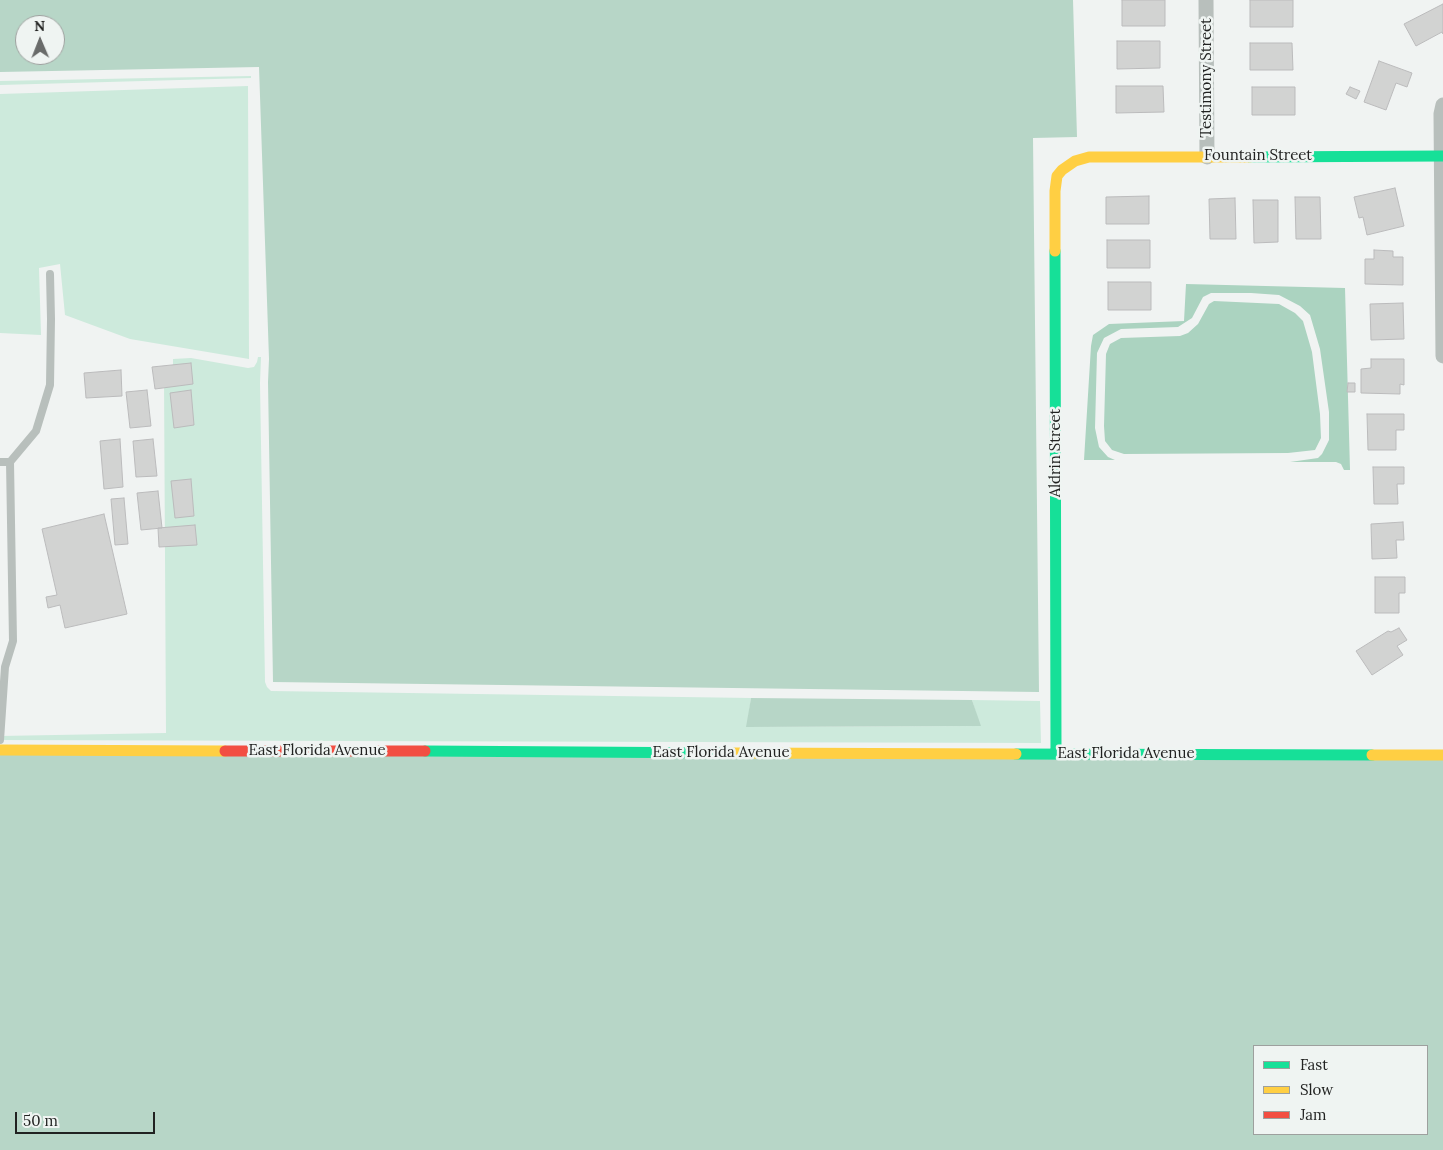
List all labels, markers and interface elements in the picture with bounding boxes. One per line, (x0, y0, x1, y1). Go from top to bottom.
north arrow (15, 15, 65, 65)
text: N (34, 17, 45, 35)
street label: Testimony Street (1198, 18, 1216, 138)
street label: Fountain Street (1204, 147, 1312, 165)
street label: Aldrin Street (1047, 409, 1065, 497)
street label: East Florida Avenue (248, 742, 386, 760)
street label: East Florida Avenue (652, 744, 790, 762)
street label: East Florida Avenue (1057, 745, 1195, 763)
legend (1253, 1045, 1428, 1135)
text: Fast (1300, 1055, 1328, 1074)
text: Slow (1300, 1080, 1333, 1099)
scale bar (18, 1102, 158, 1134)
text: Jam (1300, 1105, 1327, 1124)
text: 50 m (23, 1111, 58, 1130)

